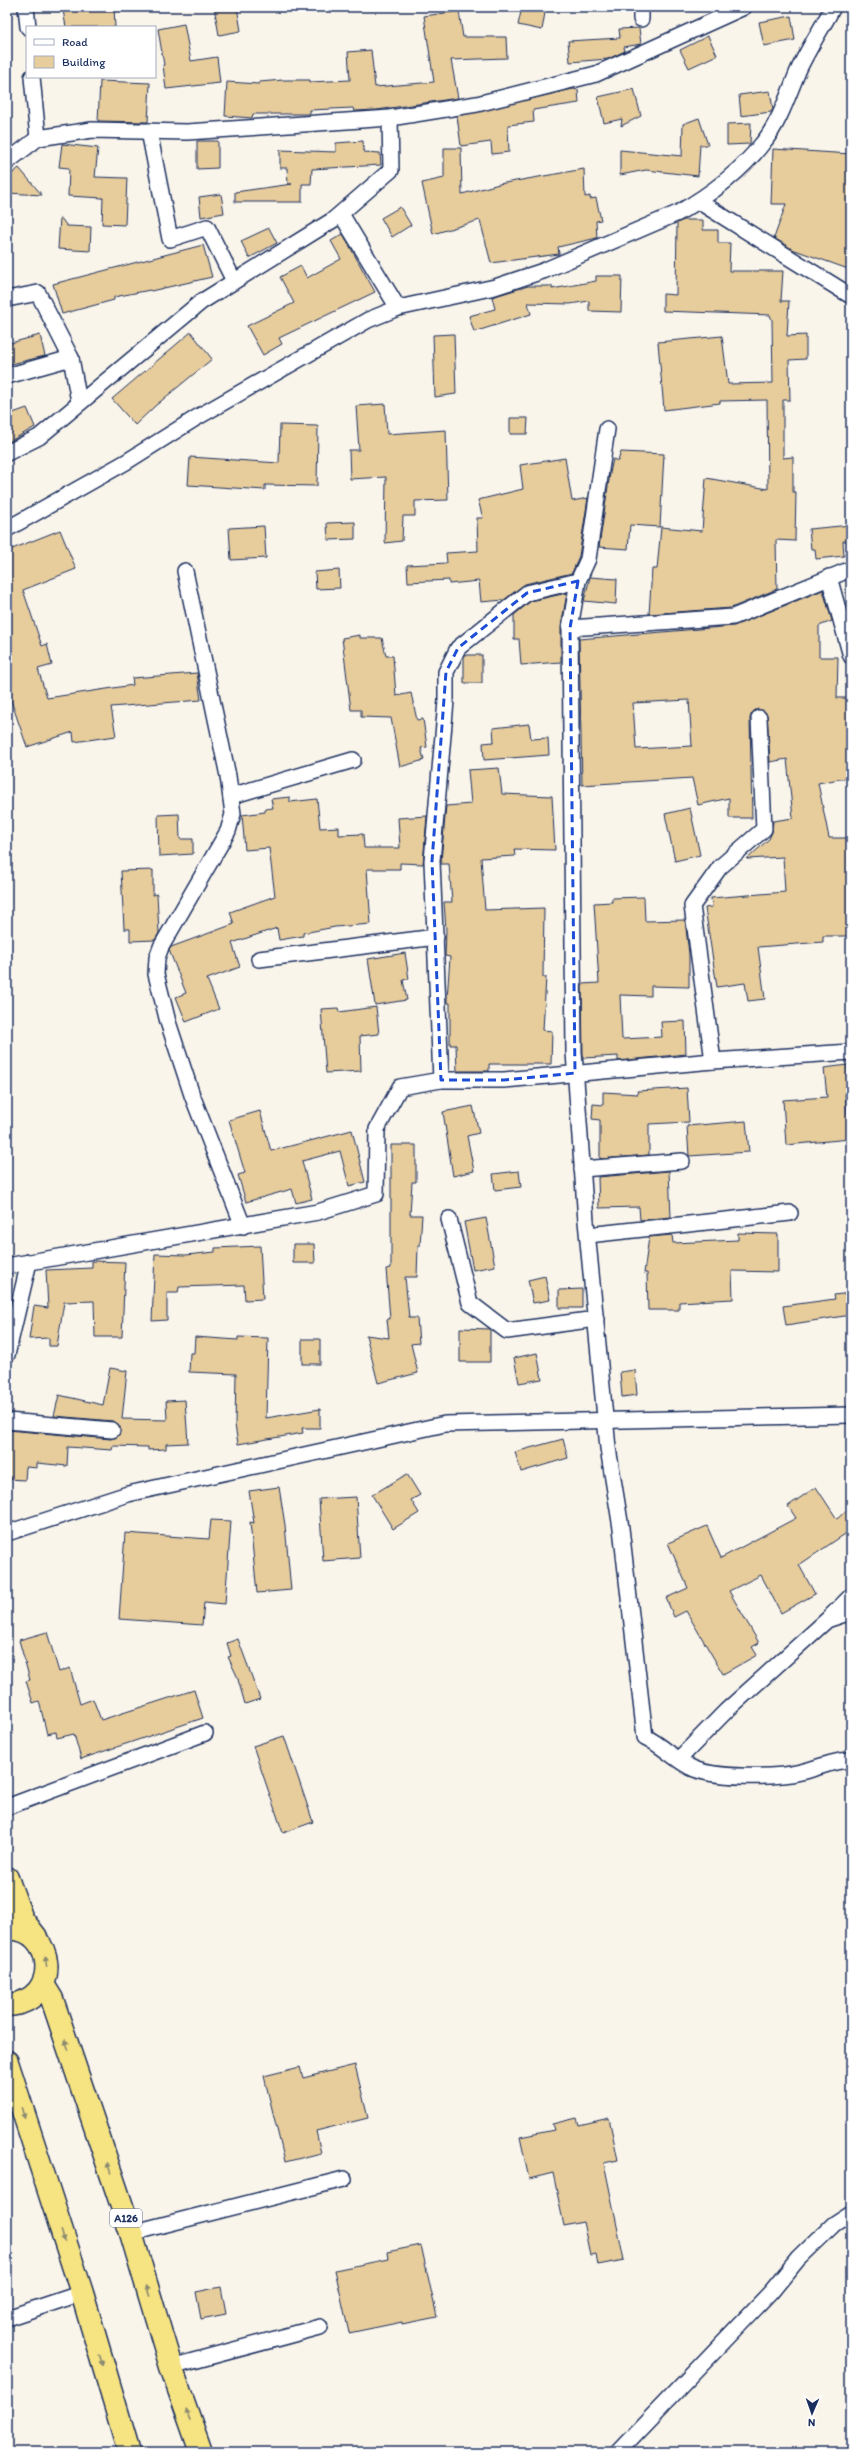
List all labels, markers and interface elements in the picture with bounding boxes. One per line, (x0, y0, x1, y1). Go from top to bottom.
legend (26, 26, 156, 78)
text: Road (62, 35, 88, 49)
text: Building (62, 55, 106, 69)
one-way arrow (43, 1956, 49, 1969)
one-way arrow (64, 2038, 70, 2050)
one-way arrow (20, 2107, 26, 2119)
one-way arrow (105, 2161, 111, 2173)
road number: A126 (110, 2209, 142, 2227)
one-way arrow (60, 2230, 66, 2242)
one-way arrow (145, 2285, 151, 2297)
one-way arrow (99, 2354, 105, 2367)
north arrow (792, 2393, 832, 2433)
one-way arrow (185, 2409, 191, 2421)
text: N (808, 2416, 816, 2429)

